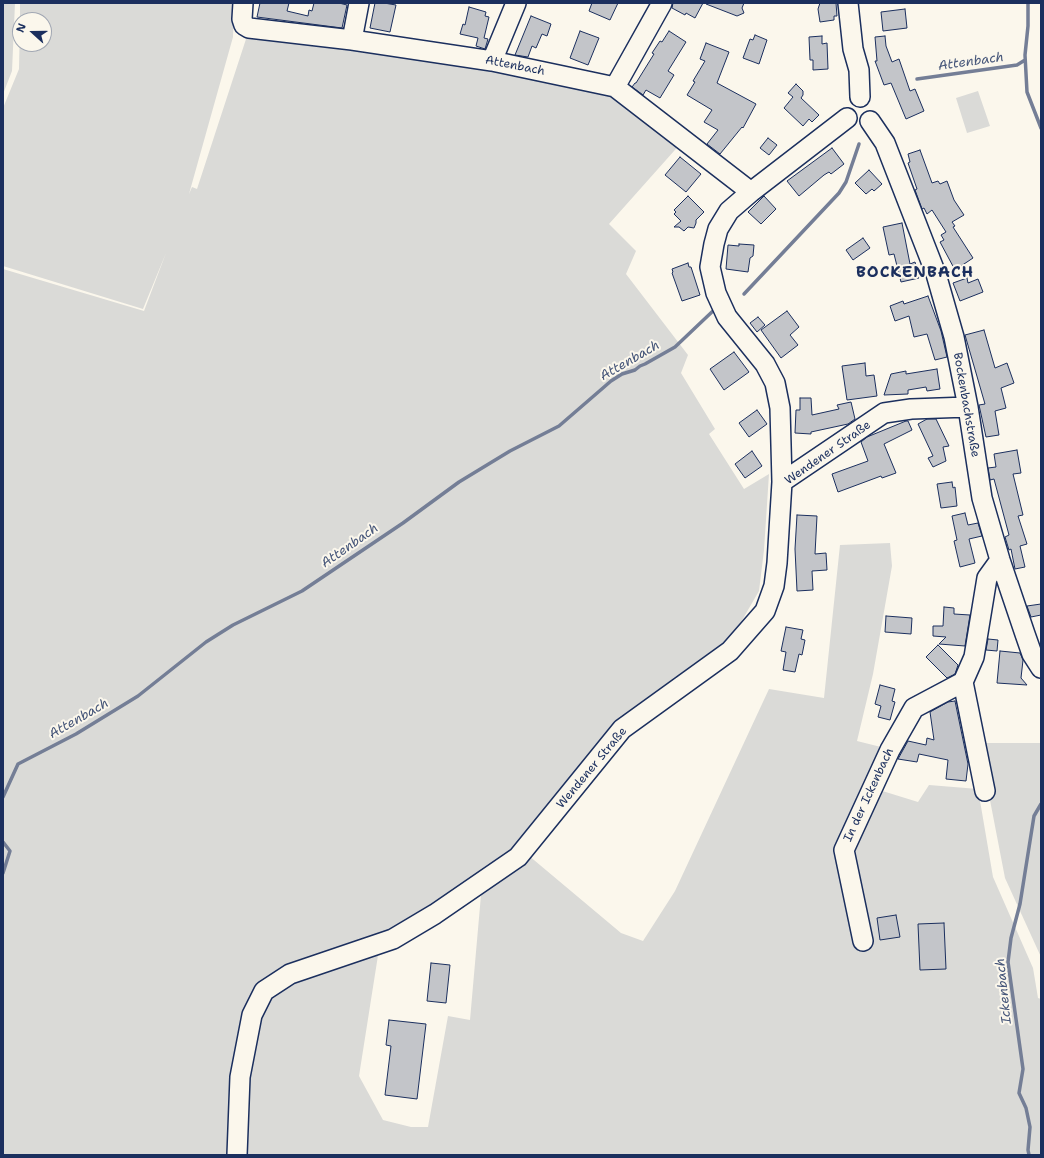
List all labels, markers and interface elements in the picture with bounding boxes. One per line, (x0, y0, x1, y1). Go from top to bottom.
north arrow (12, 12, 52, 52)
text: N (13, 21, 30, 35)
water label: Attenbach (937, 50, 1005, 74)
street label: Attenbach (484, 53, 546, 79)
district label: BOCKENBACH (856, 263, 974, 283)
water label: Attenbach (597, 338, 663, 384)
street label: Bockenbachstraße (950, 352, 982, 458)
street label: Wendener Straße (782, 418, 874, 488)
water label: Attenbach (318, 521, 382, 571)
water label: Attenbach (46, 696, 112, 742)
street label: Wendener Straße (554, 724, 630, 812)
street label: In der Ickenbach (841, 746, 897, 844)
water label: Ickenbach (993, 957, 1015, 1025)

